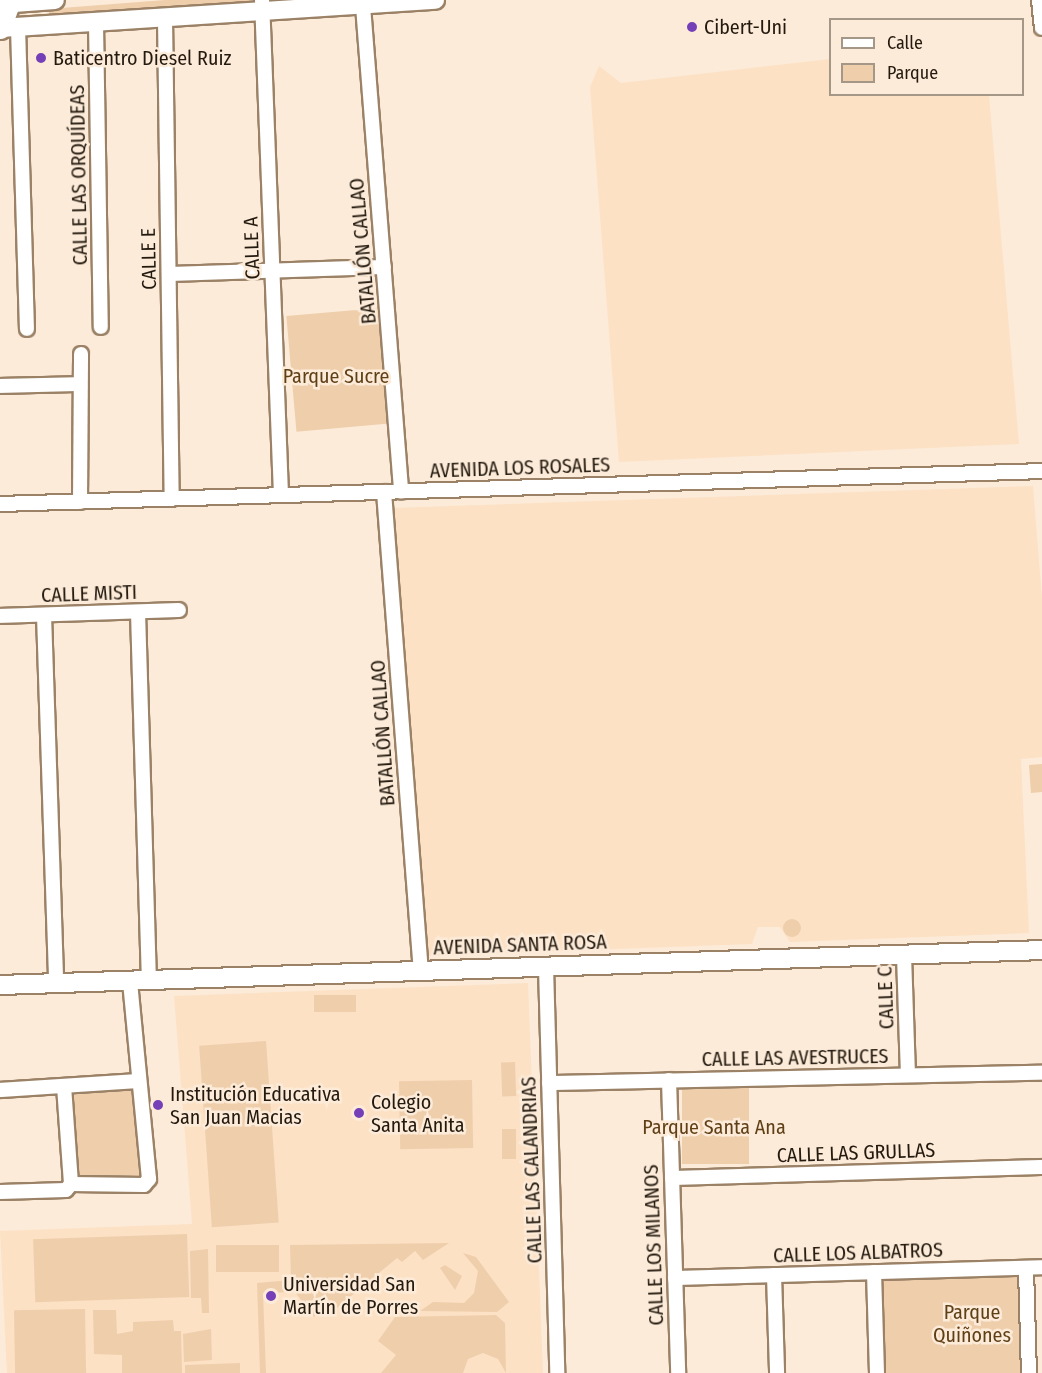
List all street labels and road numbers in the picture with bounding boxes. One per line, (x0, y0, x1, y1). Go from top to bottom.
street label: CALLE LAS ORQUÍDEAS (65, 84, 93, 266)
street label: BATALLÓN CALLAO (345, 177, 381, 325)
street label: CALLE A (239, 216, 265, 280)
street label: CALLE E (136, 228, 162, 290)
street label: AVENIDA LOS ROSALES (429, 453, 611, 483)
street label: CALLE MISTI (41, 580, 137, 608)
street label: BATALLÓN CALLAO (366, 659, 400, 807)
street label: AVENIDA SANTA ROSA (433, 930, 607, 960)
street label: CALLE C (873, 966, 899, 1030)
street label: CALLE LAS AVESTRUCES (702, 1044, 888, 1072)
street label: CALLE LAS CALANDRIAS (517, 1076, 547, 1264)
street label: CALLE LAS GRULLAS (776, 1138, 936, 1168)
street label: CALLE LOS MILANOS (639, 1164, 669, 1326)
street label: CALLE LOS ALBATROS (773, 1238, 943, 1268)

